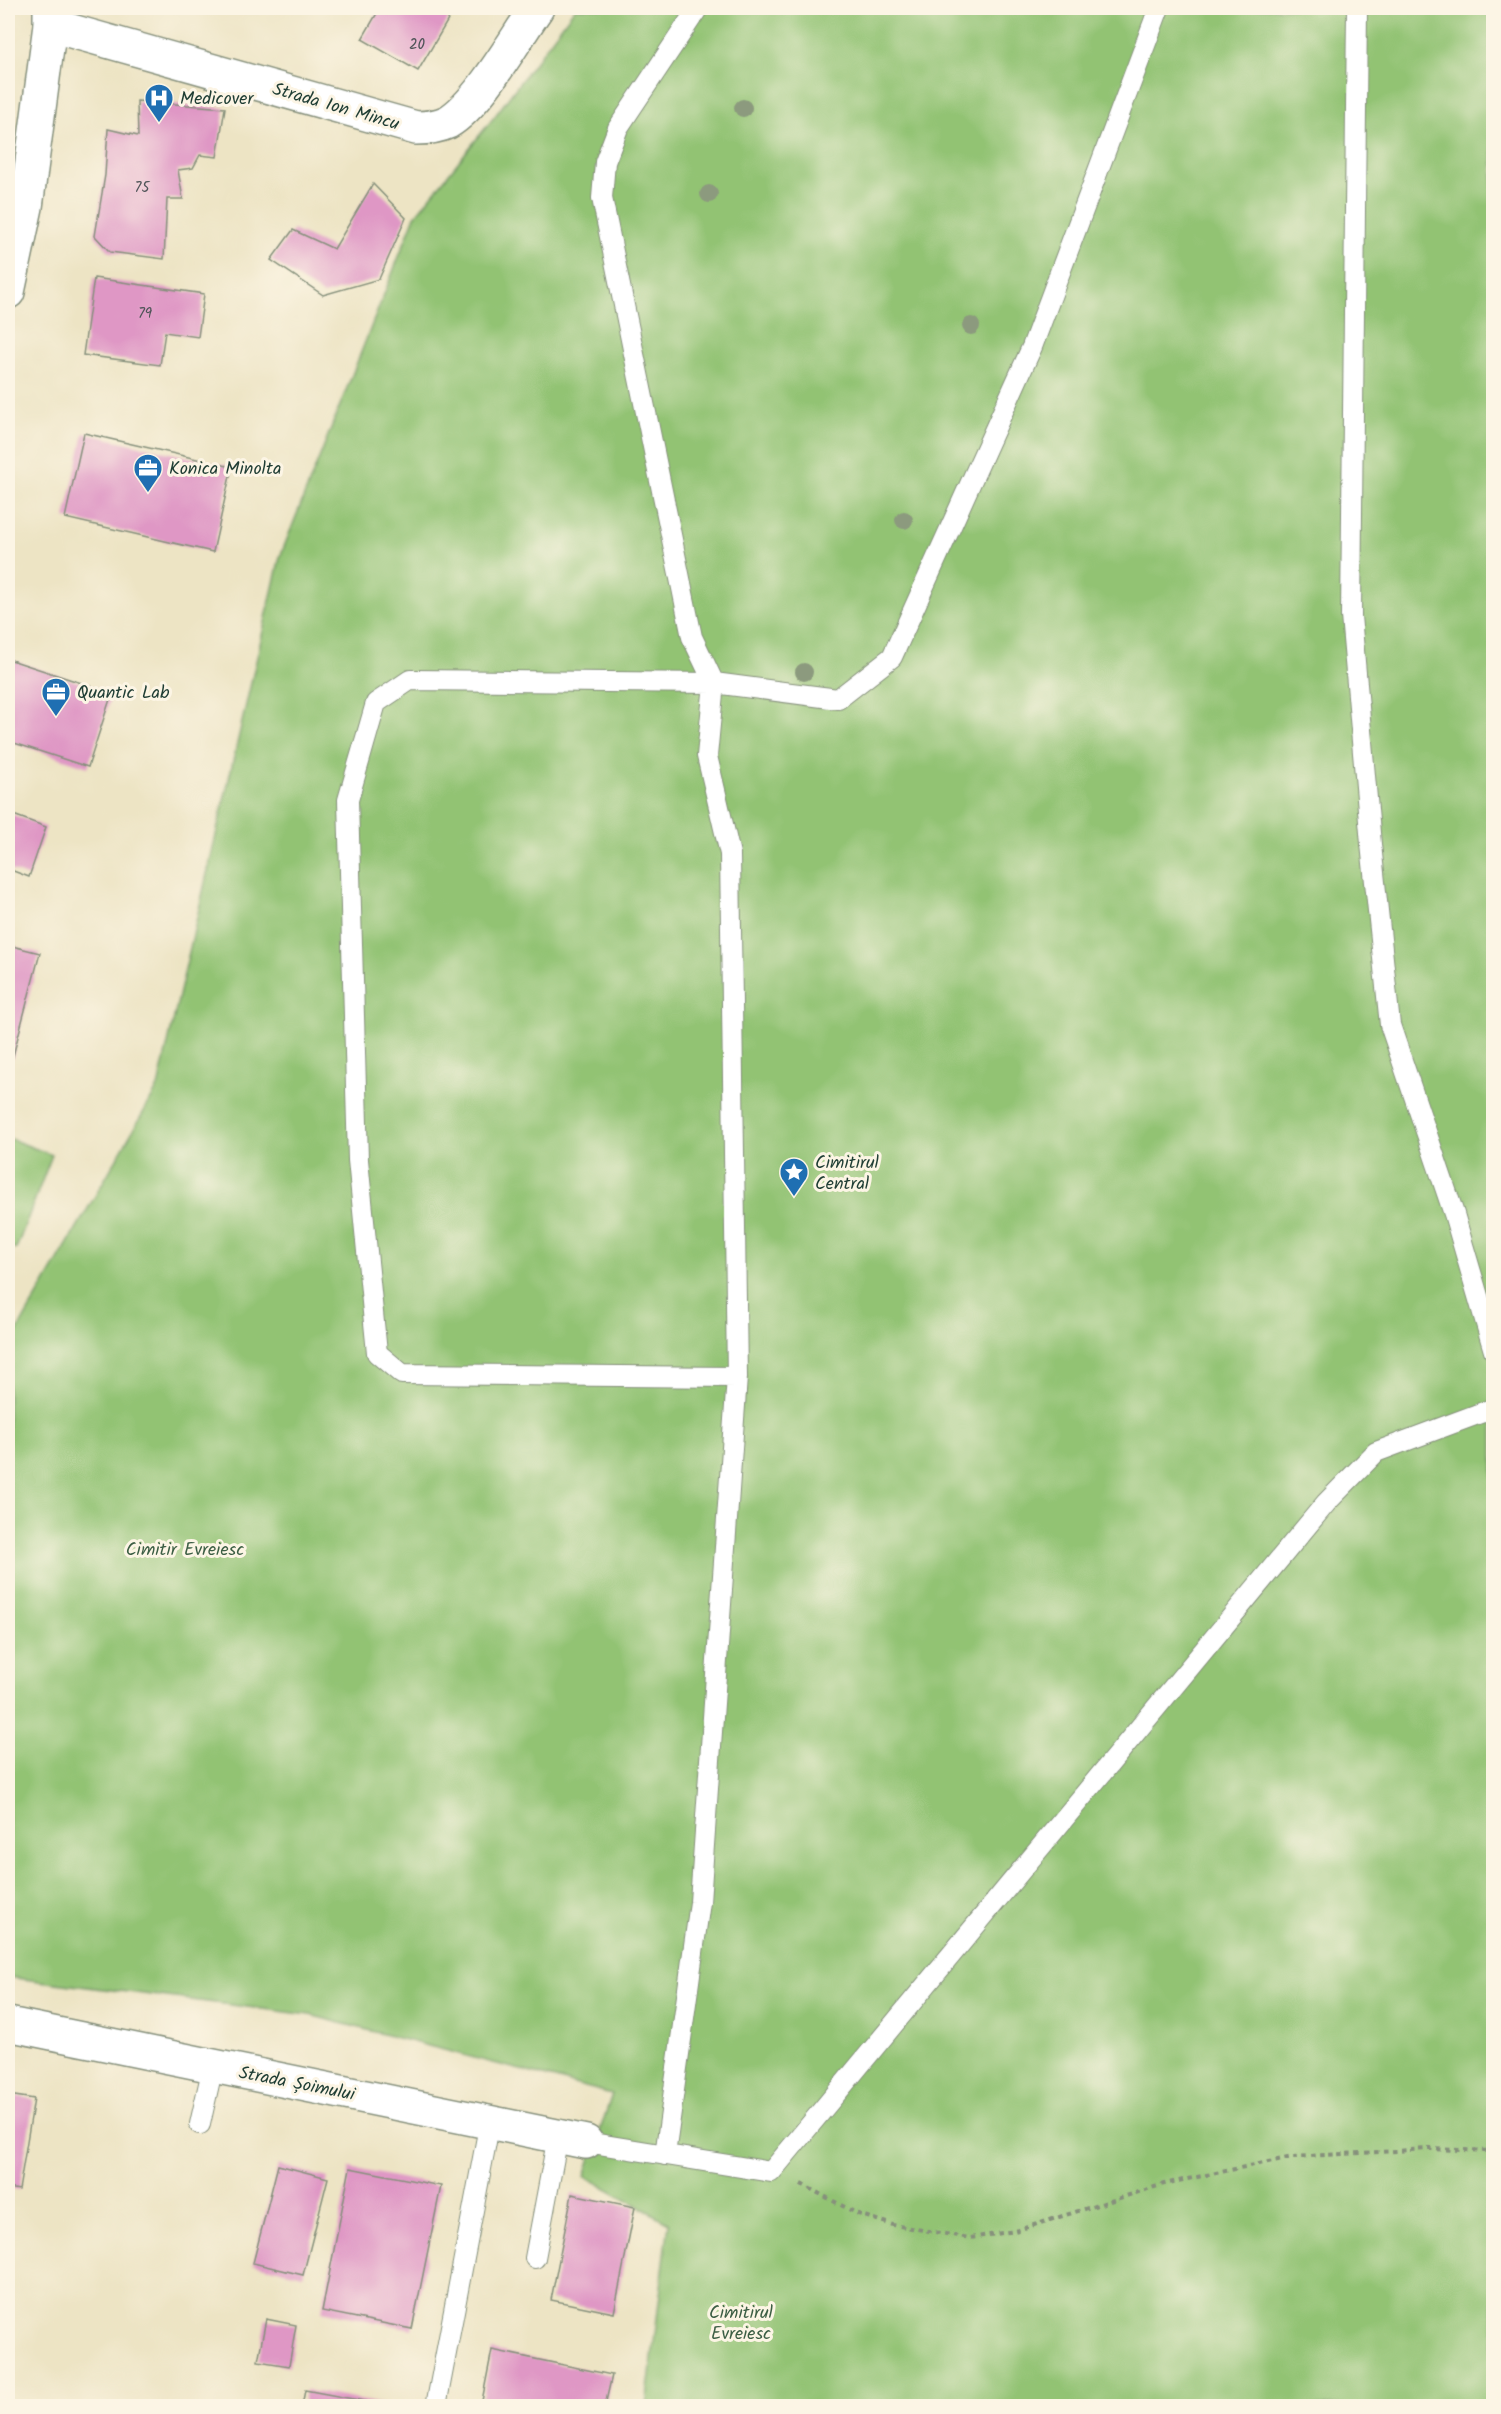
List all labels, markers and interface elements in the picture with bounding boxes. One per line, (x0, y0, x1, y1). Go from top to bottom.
house number: 20 (409, 33, 426, 57)
street label: Strada Ion Mincu (269, 75, 403, 140)
hospital icon: Medicover (143, 82, 175, 124)
place label: Medicover (180, 85, 254, 114)
house number: 75 (135, 176, 150, 200)
house number: 79 (138, 302, 153, 326)
office icon: Konica Minolta (132, 452, 164, 494)
place label: Konica Minolta (169, 455, 281, 484)
office icon: Quantic Lab (40, 676, 72, 718)
place label: Quantic Lab (77, 679, 170, 708)
place label: Cimitirul Central (815, 1149, 880, 1199)
place icon: Cimitirul Central (778, 1156, 810, 1198)
park label: Cimitir Evreiesc (126, 1536, 244, 1565)
street label: Strada Șoimului (236, 2059, 358, 2110)
park label: Cimitirul Evreiesc (709, 2299, 774, 2349)

